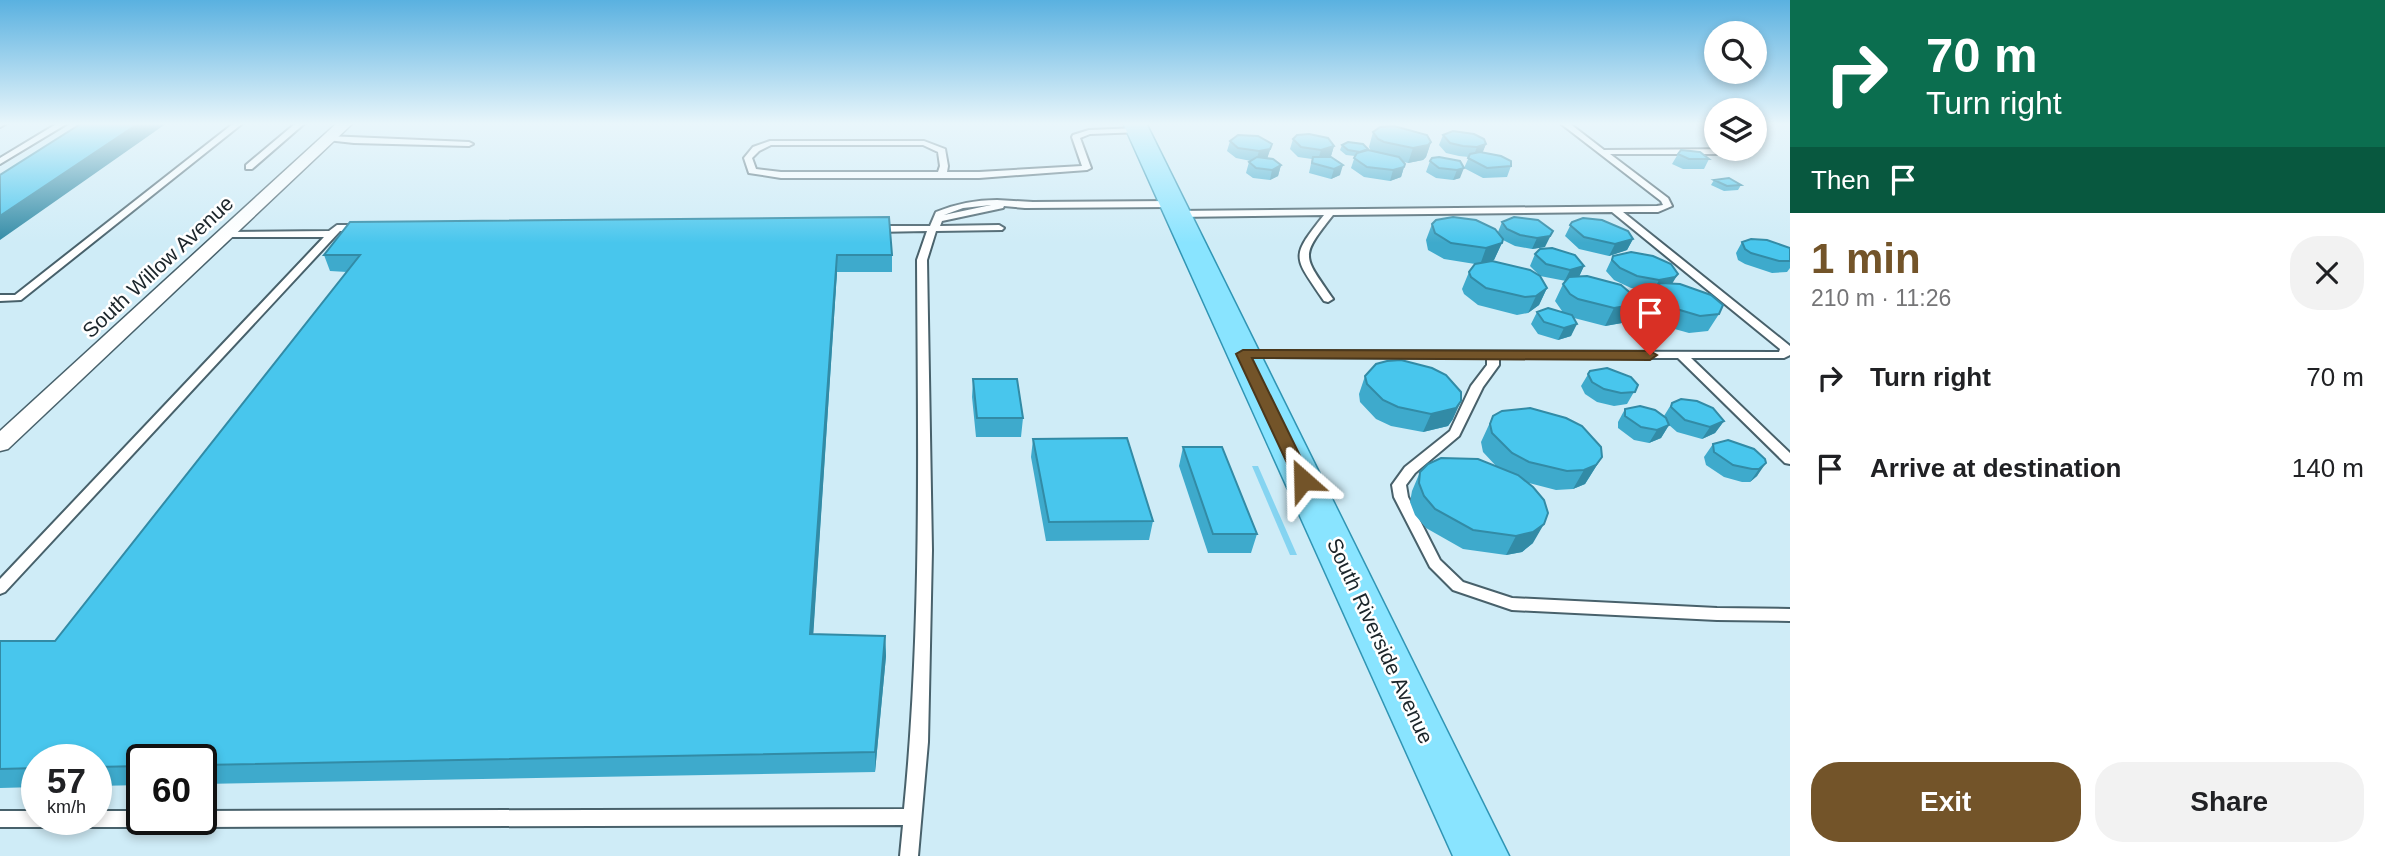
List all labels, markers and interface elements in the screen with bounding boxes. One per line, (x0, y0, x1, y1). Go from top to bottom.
map controls (1704, 21, 1767, 161)
button: search (1704, 21, 1767, 84)
icon: right (1811, 28, 1902, 119)
text: 70 m (1926, 28, 2038, 82)
text: Turn right (1926, 85, 2062, 121)
button: layers (1704, 98, 1767, 161)
icon: arrive (1884, 161, 1922, 199)
text: Then (1811, 165, 1870, 195)
street label: South Willow Avenue (78, 191, 238, 342)
text: 1 min (1811, 235, 1921, 282)
button: close (2290, 236, 2364, 310)
pin (1620, 283, 1680, 355)
text: 210 m · 11:26 (1811, 285, 1951, 311)
icon: arrive (1631, 294, 1669, 332)
icon: right (1811, 359, 1849, 397)
text: Turn right (1870, 362, 1991, 392)
text: 70 m (2306, 362, 2364, 392)
position arrow (1266, 443, 1340, 517)
icon: arrive (1811, 450, 1849, 488)
text: Arrive at destination (1870, 453, 2121, 483)
text: 140 m (2292, 453, 2364, 483)
street label: South Riverside Avenue (1323, 535, 1438, 747)
speed limit sign: 60 (126, 744, 217, 835)
text: 57 (47, 761, 86, 800)
button: Exit (1811, 762, 2081, 842)
button: Share (2095, 762, 2364, 842)
text: km/h (47, 797, 86, 817)

